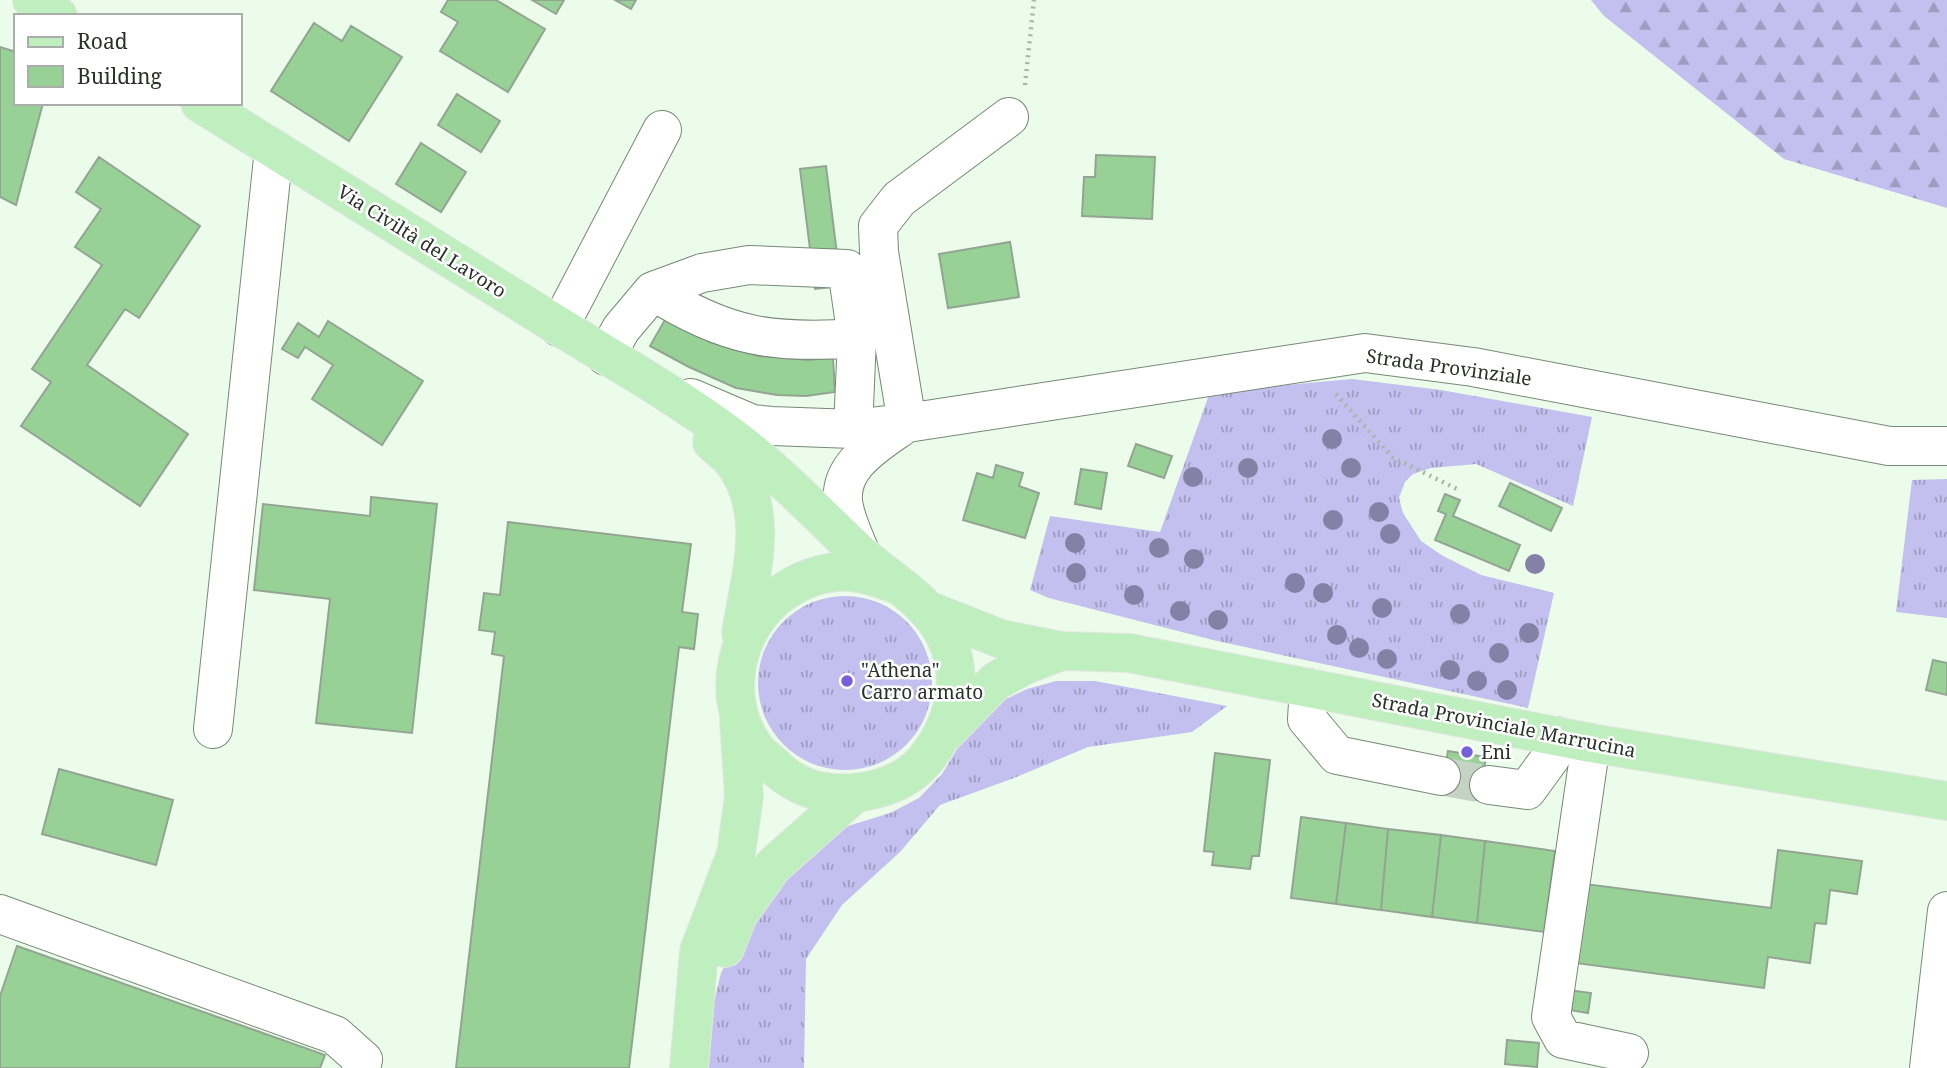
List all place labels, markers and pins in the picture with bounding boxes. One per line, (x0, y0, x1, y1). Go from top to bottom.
place label: "Athena" Carro armato (861, 657, 983, 705)
marker: "Athena" Carro armato (839, 673, 855, 689)
place label: Eni (1481, 739, 1511, 765)
marker: Eni (1459, 744, 1475, 760)

